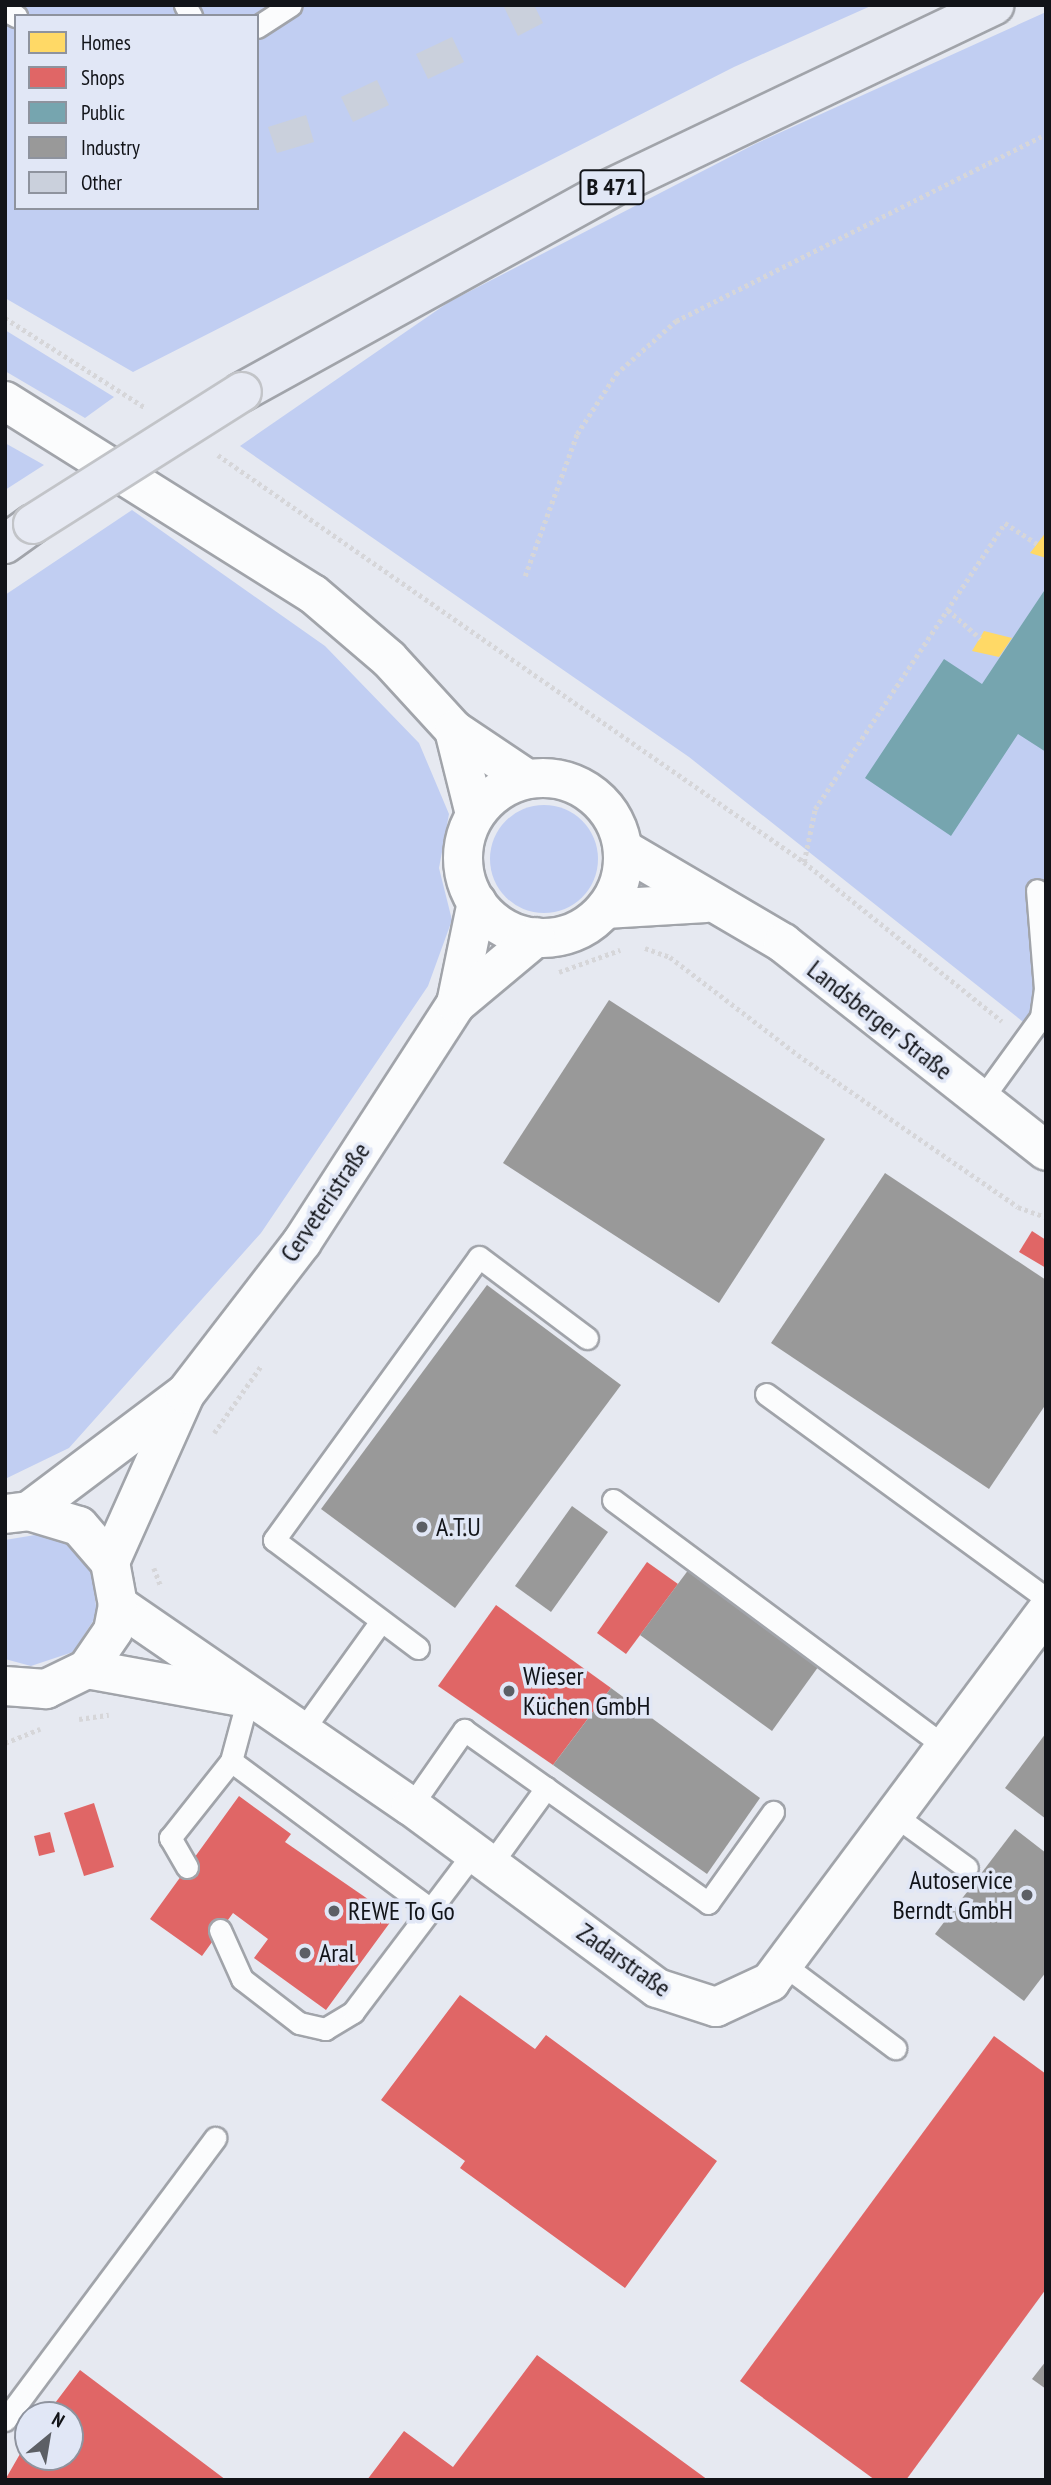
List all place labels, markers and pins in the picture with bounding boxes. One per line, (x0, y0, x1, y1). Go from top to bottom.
place label: A.T.U (436, 1511, 481, 1543)
marker: A.T.U (414, 1519, 430, 1535)
place label: Wieser Küchen GmbH (523, 1660, 650, 1722)
marker: Wieser Küchen GmbH (501, 1683, 517, 1699)
place label: Autoservice Berndt GmbH (893, 1864, 1013, 1926)
marker: Autoservice Berndt GmbH (1019, 1887, 1035, 1903)
place label: REWE To Go (348, 1895, 455, 1927)
marker: REWE To Go (326, 1903, 342, 1919)
place label: Aral (319, 1937, 355, 1969)
marker: Aral (297, 1945, 313, 1961)

